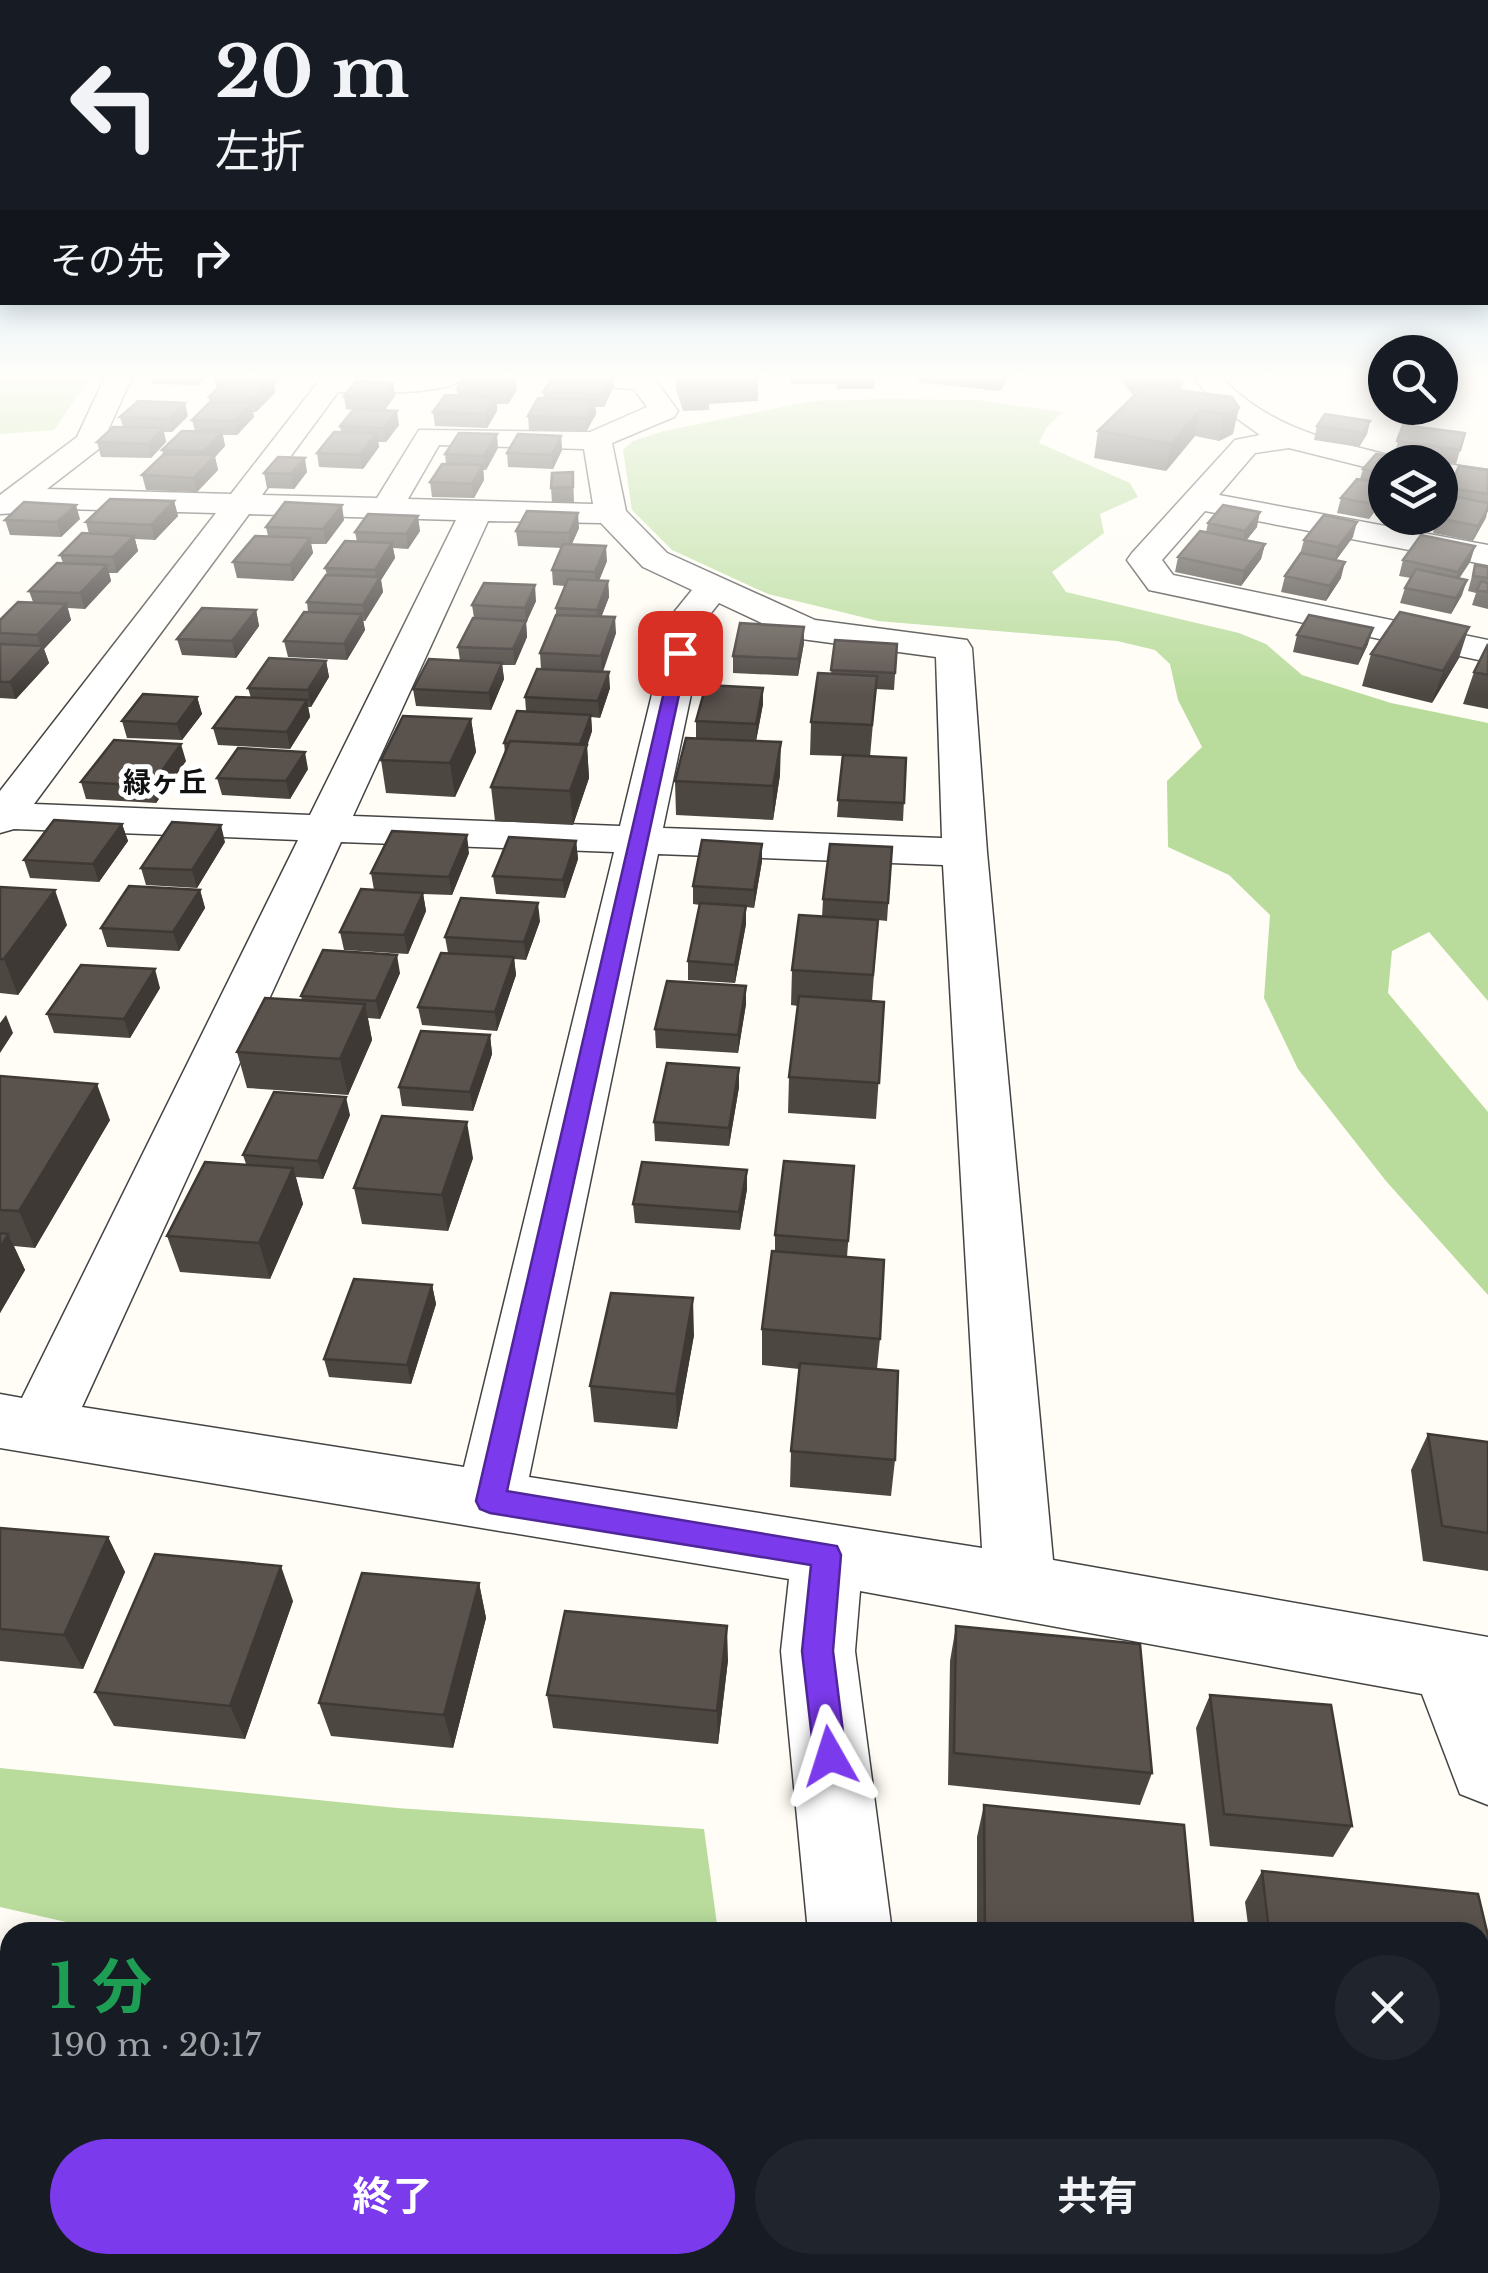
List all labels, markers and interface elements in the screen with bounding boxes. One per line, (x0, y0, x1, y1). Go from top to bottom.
text: 20 m (215, 29, 409, 116)
icon: left (50, 40, 180, 170)
text: 左折 (215, 123, 305, 179)
icon: right (184, 230, 239, 285)
text: その先 (50, 237, 164, 284)
map controls (1368, 335, 1458, 535)
button: search (1368, 335, 1458, 425)
button: layers (1368, 445, 1458, 535)
pin (638, 611, 723, 696)
icon: arrive (653, 626, 708, 681)
district label: 緑ヶ丘 (123, 765, 207, 800)
position arrow (778, 1704, 882, 1808)
text: 1 分 (50, 1950, 152, 2024)
button: close (1335, 1955, 1440, 2060)
text: 190 m · 20:17 (50, 2025, 261, 2065)
button: 終了 (50, 2139, 735, 2254)
button: 共有 (755, 2139, 1440, 2254)

